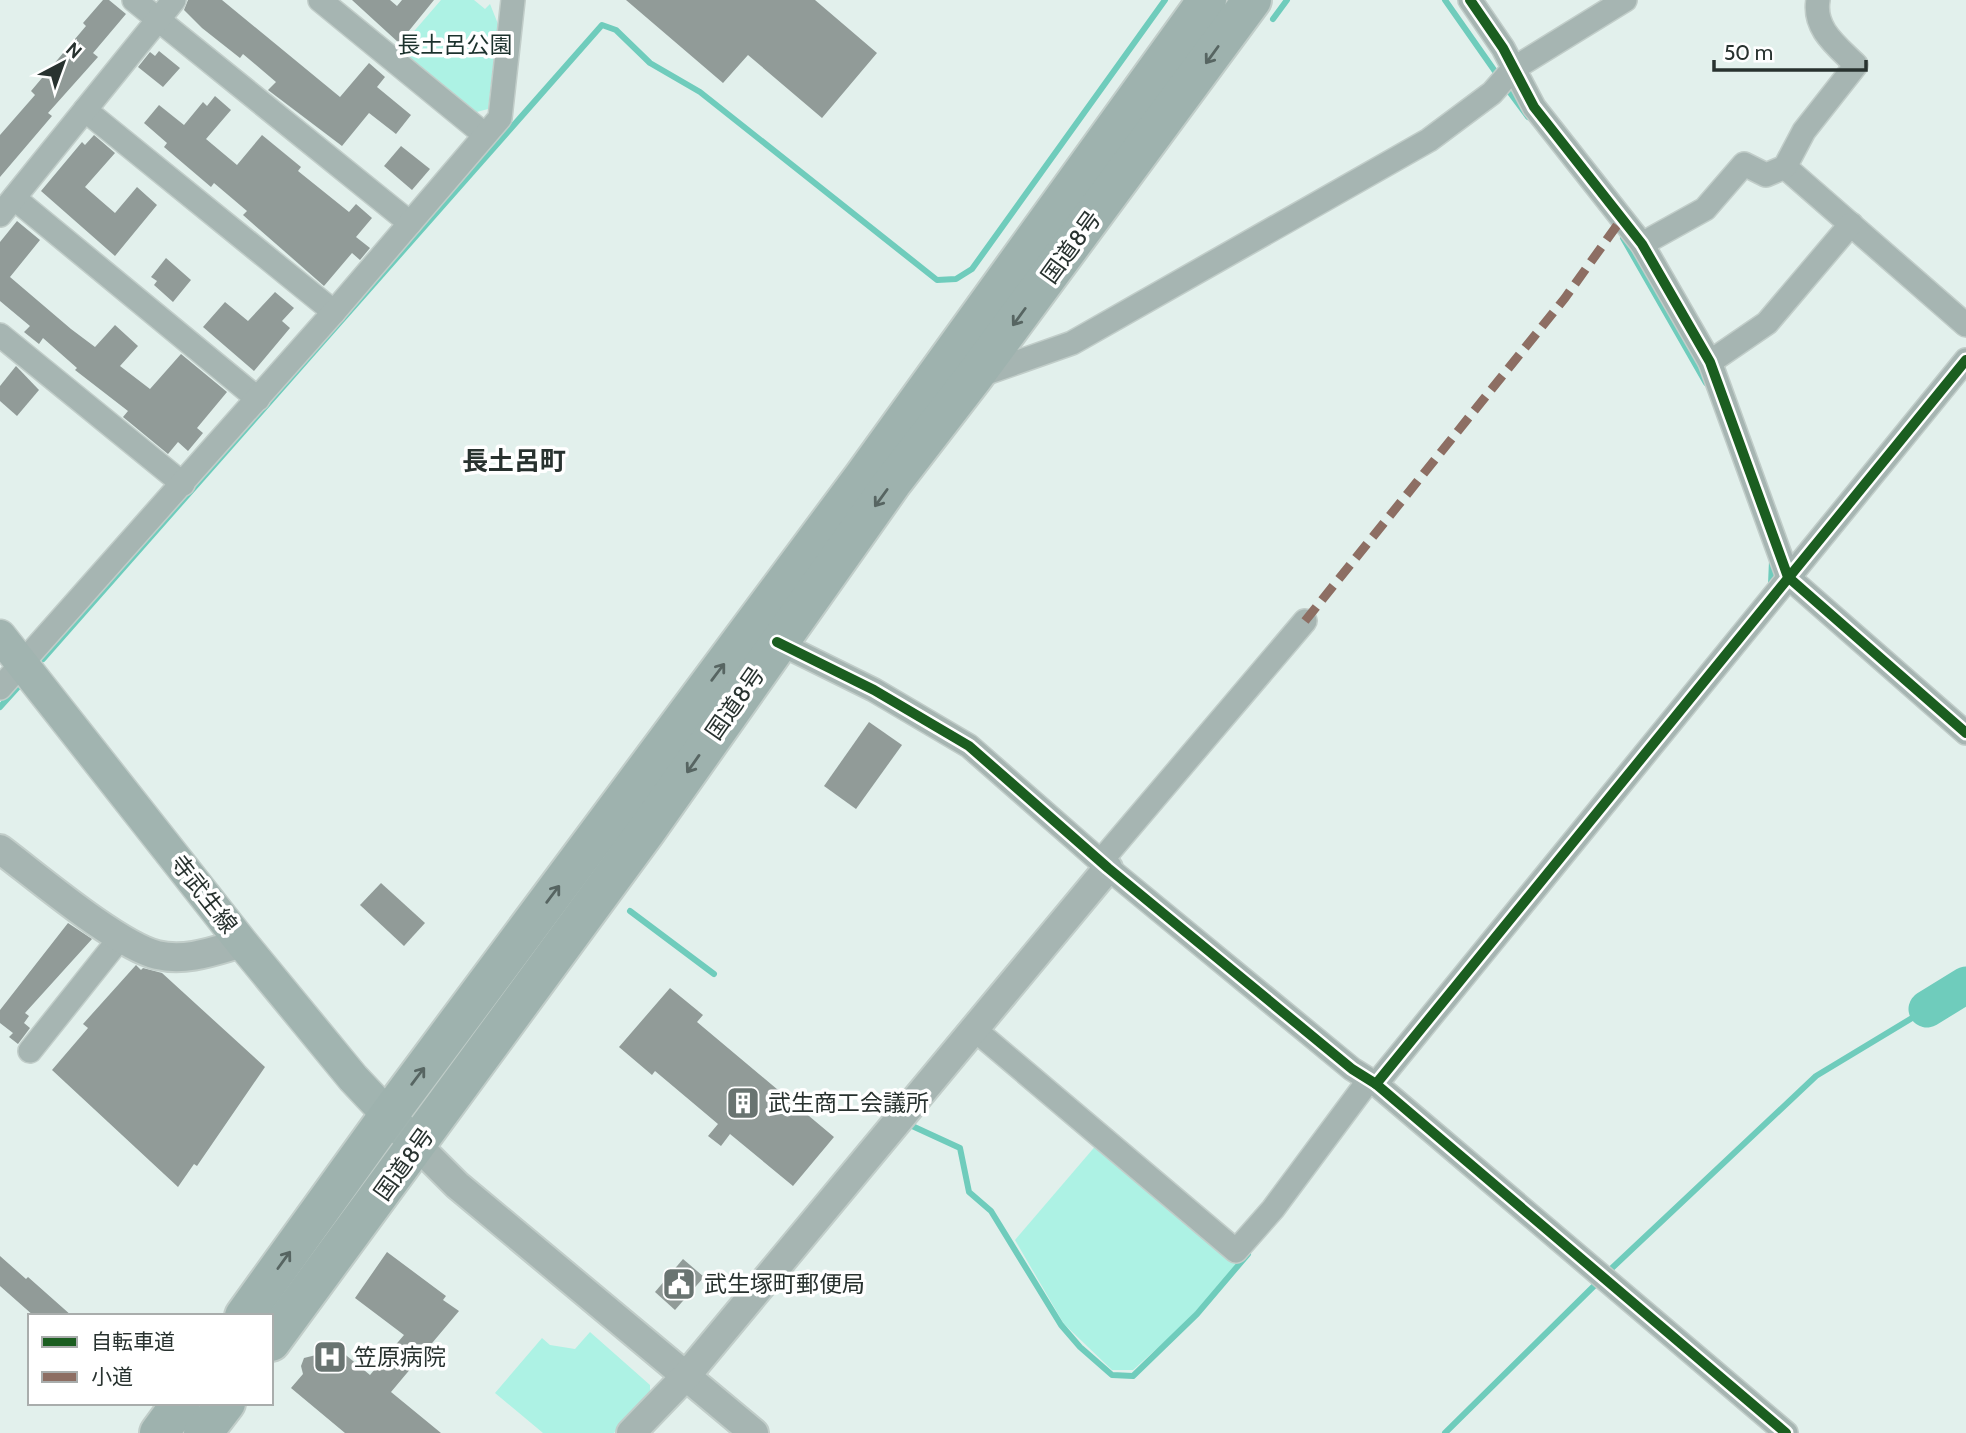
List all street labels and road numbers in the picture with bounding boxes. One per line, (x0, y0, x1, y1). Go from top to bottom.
street label: 国道8号 (1035, 205, 1107, 289)
street label: 国道8号 (700, 661, 770, 745)
street label: 寺武生線 (165, 849, 243, 939)
street label: 国道8号 (368, 1122, 440, 1206)

